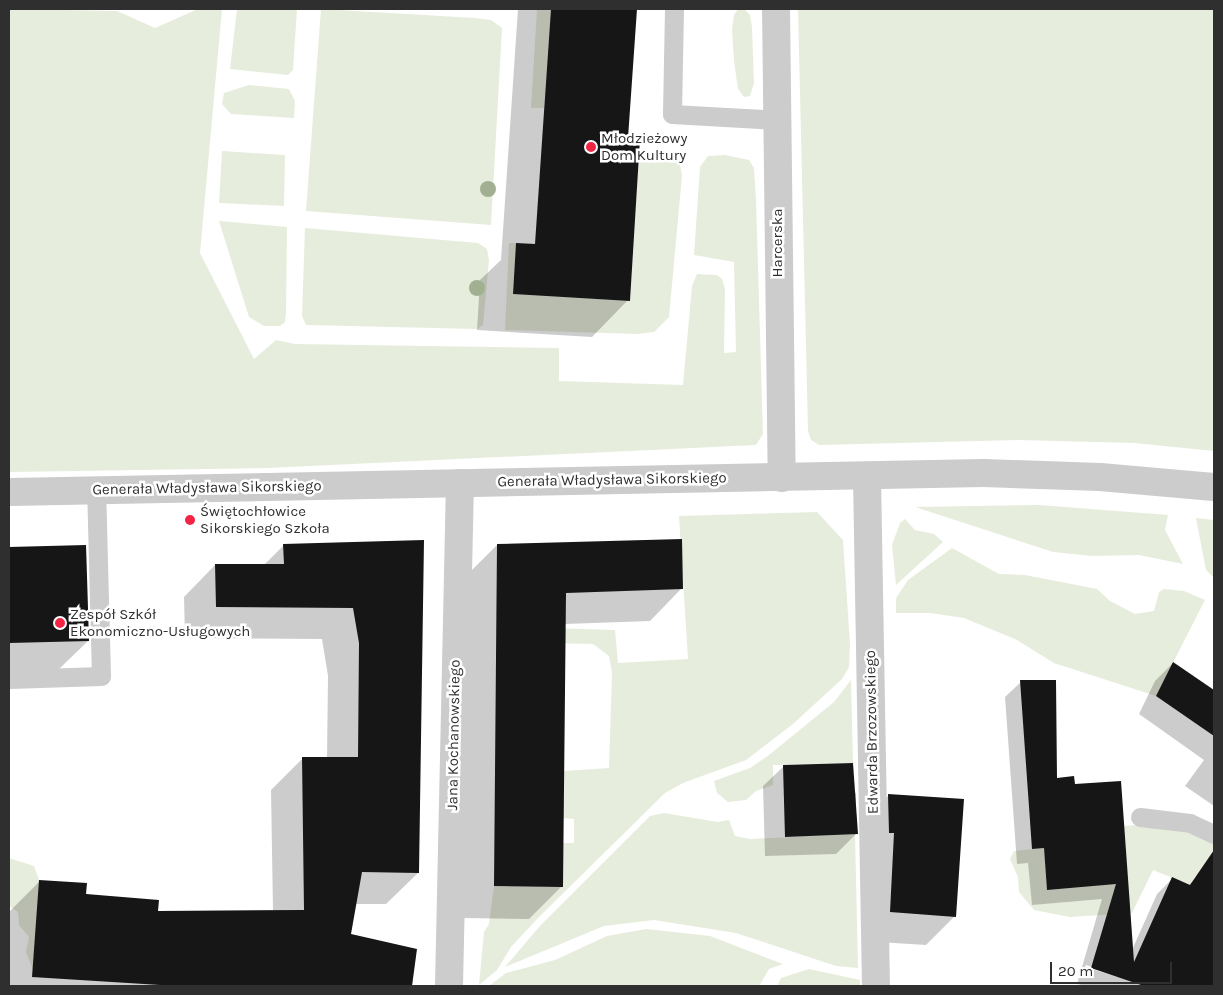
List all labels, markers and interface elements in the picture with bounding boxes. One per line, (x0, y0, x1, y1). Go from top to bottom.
place label: Młodzieżowy Dom Kultury (601, 129, 687, 164)
marker: Młodzieżowy Dom Kultury (585, 141, 597, 153)
street label: Harcerska (769, 208, 787, 278)
street label: Generała Władysława Sikorskiego (497, 469, 727, 491)
street label: Generała Władysława Sikorskiego (92, 477, 322, 499)
place label: Świętochłowice Sikorskiego Szkoła (200, 502, 330, 537)
marker: Świętochłowice Sikorskiego Szkoła (184, 514, 196, 526)
place label: Zespół Szkół Ekonomiczno-Usługowych (70, 605, 250, 640)
marker: Zespół Szkół Ekonomiczno-Usługowych (54, 617, 66, 629)
street label: Edwarda Brzozowskiego (862, 650, 882, 814)
street label: Jana Kochanowskiego (444, 659, 464, 811)
scale bar (1053, 952, 1176, 984)
text: 20 m (1058, 962, 1093, 980)

